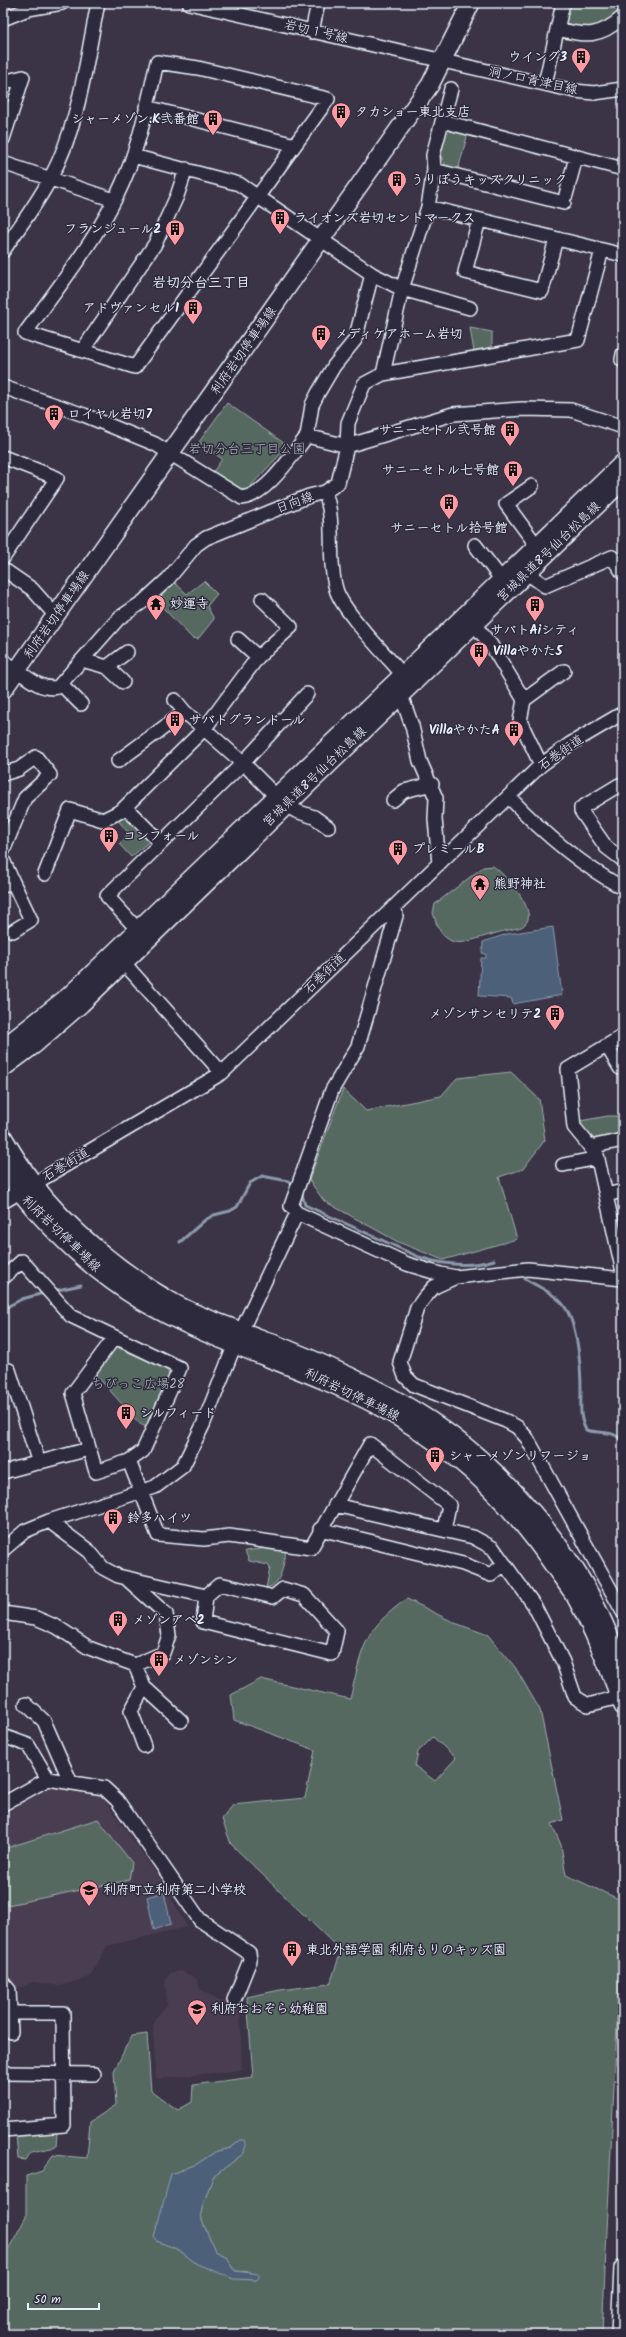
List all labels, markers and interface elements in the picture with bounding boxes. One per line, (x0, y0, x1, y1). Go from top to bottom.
street label: 岩切１号線 (282, 14, 351, 50)
building icon: ウイング3 (570, 46, 592, 74)
place label: ウイング3 (508, 47, 567, 68)
street label: 洞ノ口青津目線 (486, 61, 581, 101)
building icon: タカショー東北支店 (330, 101, 352, 129)
place label: タカショー東北支店 (355, 102, 470, 123)
building icon: シャーメゾン.K弐番館 (202, 108, 224, 136)
place label: シャーメゾン.K弐番館 (72, 109, 199, 130)
building icon: うりぼうキッズクリニック (386, 169, 408, 197)
place label: うりぼうキッズクリニック (411, 170, 567, 191)
building icon: ライオンズ岩切セントマークス (269, 207, 291, 235)
place label: ライオンズ岩切セントマークス (294, 208, 475, 229)
building icon: フランジュール2 (164, 218, 186, 246)
place label: フランジュール2 (64, 219, 161, 240)
district label: 岩切分台三丁目 (152, 272, 250, 294)
building icon: アドヴァンセル1 (182, 297, 204, 325)
place label: アドヴァンセル1 (83, 298, 179, 319)
street label: 利府岩切停車場線 (206, 302, 283, 400)
building icon: メディケアホーム岩切 (310, 323, 332, 351)
place label: メディケアホーム岩切 (335, 324, 463, 345)
building icon: ロイヤル岩切7 (43, 403, 65, 431)
place label: ロイヤル岩切7 (68, 404, 153, 425)
building icon: サニーセトル弐号館 (499, 419, 521, 447)
place label: サニーセトル弐号館 (379, 420, 496, 441)
park label: 岩切分台三丁目公園 (188, 439, 306, 460)
building icon: サニーセトル七号館 (502, 459, 524, 487)
place label: サニーセトル七号館 (382, 460, 499, 481)
street label: 日向線 (273, 486, 318, 520)
building icon: サニーセトル拾号館 (438, 492, 460, 520)
street label: 宮城県道8号仙台松島線 (492, 496, 607, 607)
place label: サニーセトル拾号館 (390, 518, 508, 539)
street label: 利府岩切停車場線 (19, 566, 96, 664)
temple icon: 妙運寺 (145, 593, 167, 621)
place label: 妙運寺 (170, 594, 209, 615)
building icon: サバトAiシティ (524, 594, 546, 622)
place label: サバトAiシティ (491, 620, 579, 641)
building icon: Villaやかた5 (468, 640, 490, 668)
place label: Villaやかた5 (493, 641, 564, 662)
building icon: サバトグランドール (164, 709, 186, 737)
place label: サバトグランドール (189, 710, 305, 731)
building icon: VillaやかたA (503, 719, 525, 747)
place label: VillaやかたA (429, 720, 500, 741)
street label: 宮城県道8号仙台松島線 (258, 721, 373, 832)
street label: 石巻街道 (534, 729, 588, 777)
building icon: コンフォール (98, 825, 120, 853)
place label: コンフォール (123, 826, 199, 847)
building icon: プレミールB (387, 838, 409, 866)
place label: プレミールB (412, 839, 485, 860)
temple icon: 熊野神社 (469, 873, 491, 901)
place label: 熊野神社 (494, 874, 546, 895)
street label: 石巻街道 (299, 948, 351, 1000)
building icon: メゾンサンセリテ2 (544, 1003, 566, 1031)
place label: メゾンサンセリテ2 (429, 1004, 541, 1025)
street label: 石巻街道 (38, 1143, 94, 1187)
street label: 利府岩切停車場線 (16, 1190, 106, 1278)
street label: 利府岩切停車場線 (301, 1363, 404, 1428)
park label: ちびっこ広場28 (91, 1374, 185, 1395)
building icon: シルフィード (115, 1402, 137, 1430)
place label: シルフィード (140, 1403, 216, 1424)
building icon: シャーメゾンリフージョ (424, 1445, 446, 1473)
place label: シャーメゾンリフージョ (449, 1446, 591, 1467)
building icon: 鈴多ハイツ (102, 1507, 124, 1535)
place label: 鈴多ハイツ (127, 1508, 192, 1529)
building icon: メゾンアベ2 (107, 1609, 129, 1637)
place label: メゾンアベ2 (132, 1610, 205, 1631)
building icon: メゾンシン (148, 1649, 170, 1677)
place label: メゾンシン (173, 1650, 238, 1671)
school or university icon: 利府町立利府第二小学校 (78, 1879, 100, 1907)
place label: 利府町立利府第二小学校 (103, 1880, 246, 1901)
building icon: 東北外語学園 利府もりのキッズ園 (281, 1939, 303, 1967)
place label: 東北外語学園 利府もりのキッズ園 (306, 1940, 506, 1961)
school or university icon: 利府おおぞら幼稚園 (186, 1998, 208, 2026)
place label: 利府おおぞら幼稚園 (211, 1999, 328, 2020)
scale bar (28, 2285, 99, 2311)
text: 50 m (34, 2290, 61, 2309)

